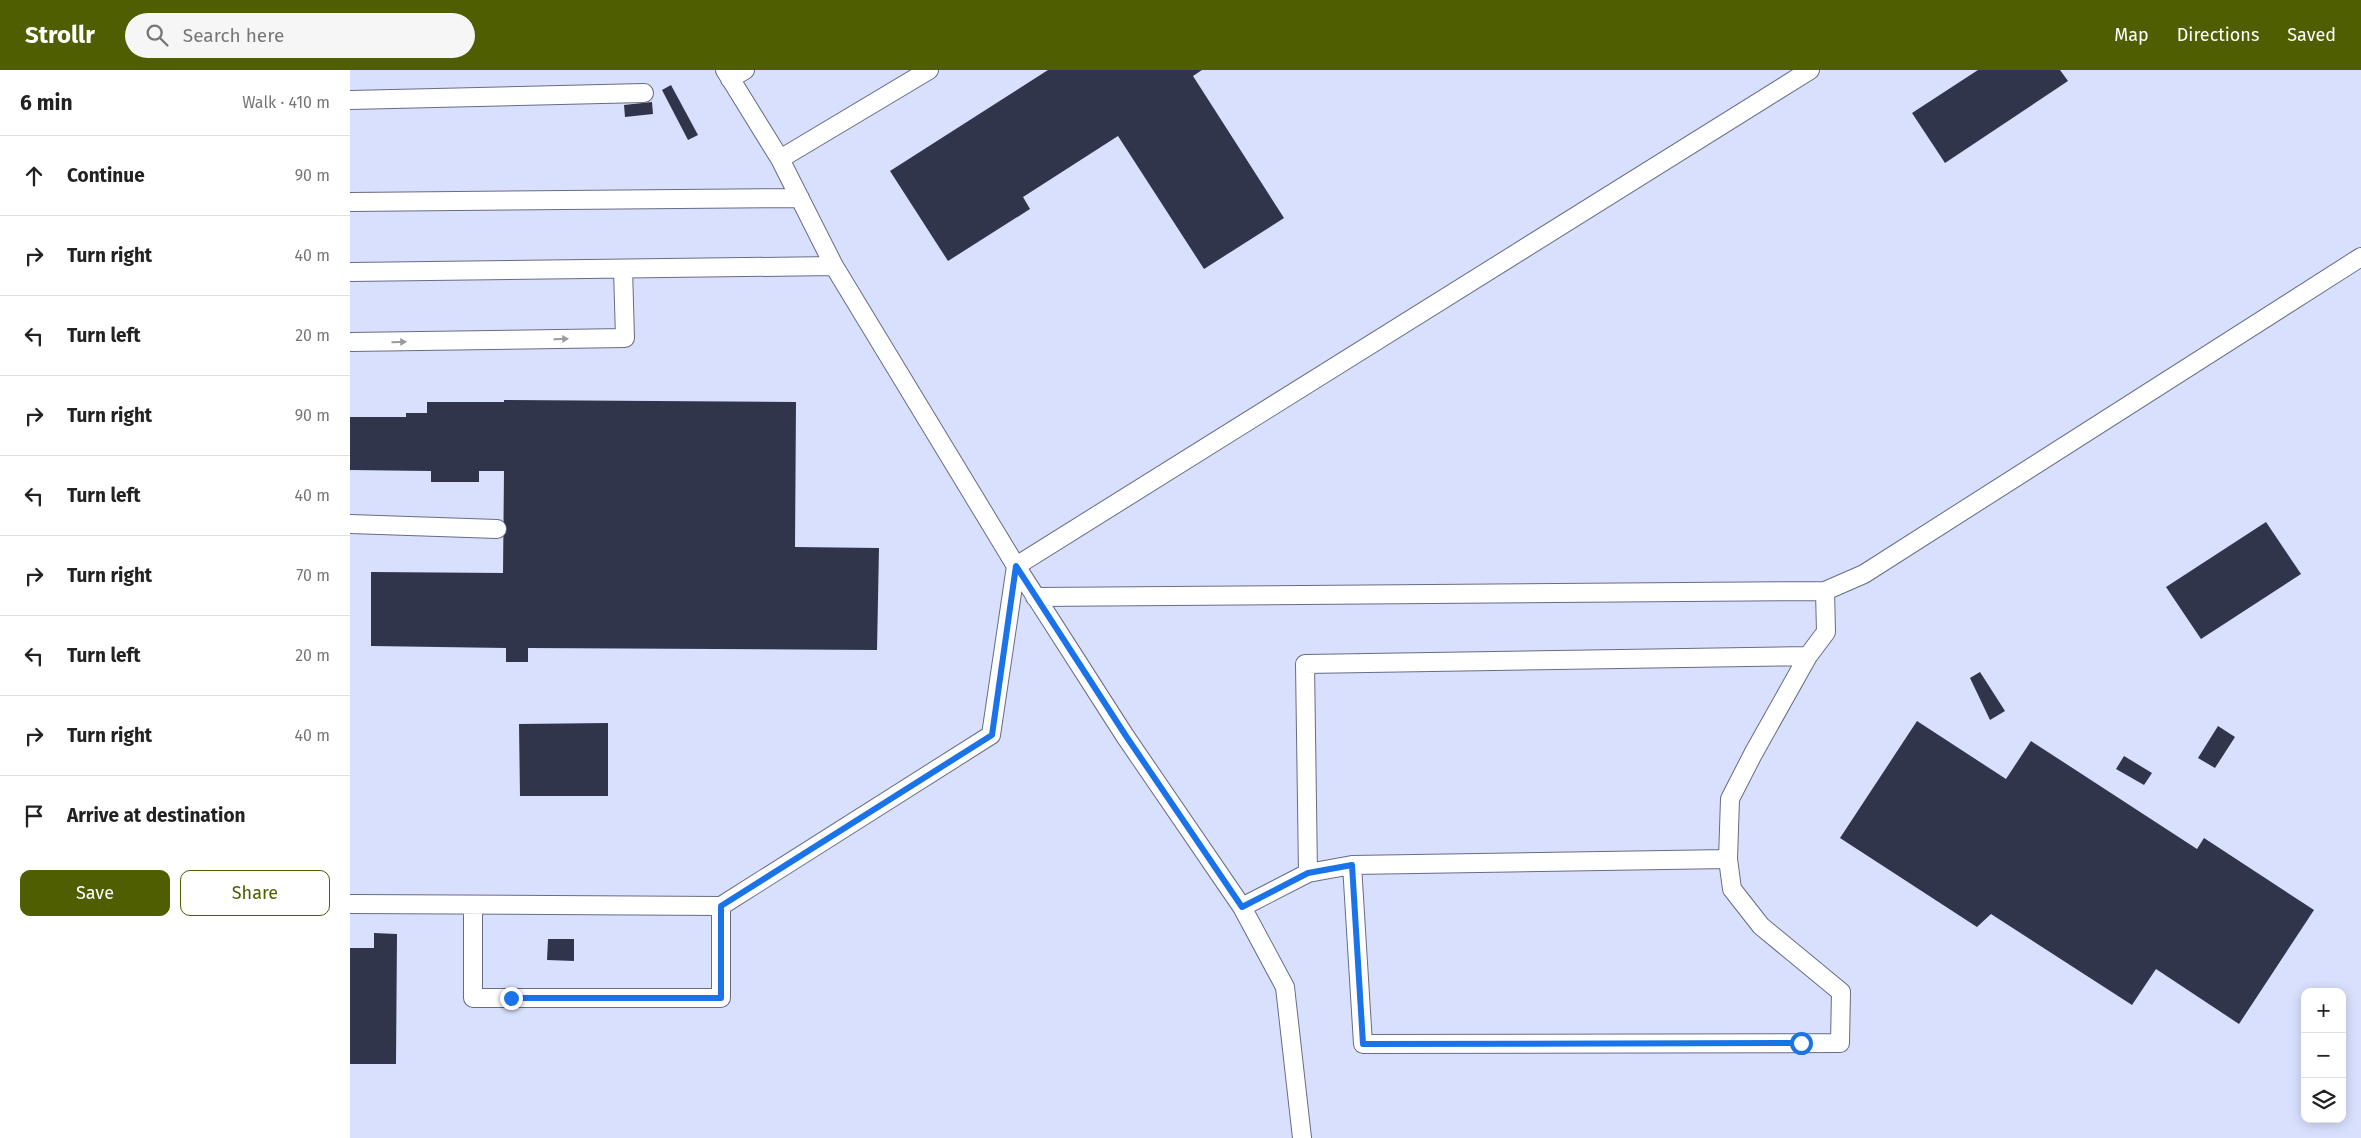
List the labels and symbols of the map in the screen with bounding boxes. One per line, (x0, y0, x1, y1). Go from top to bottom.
one-way arrow (553, 335, 569, 343)
one-way arrow (391, 338, 407, 346)
route end (500, 987, 523, 1010)
route start (1790, 1032, 1813, 1055)

